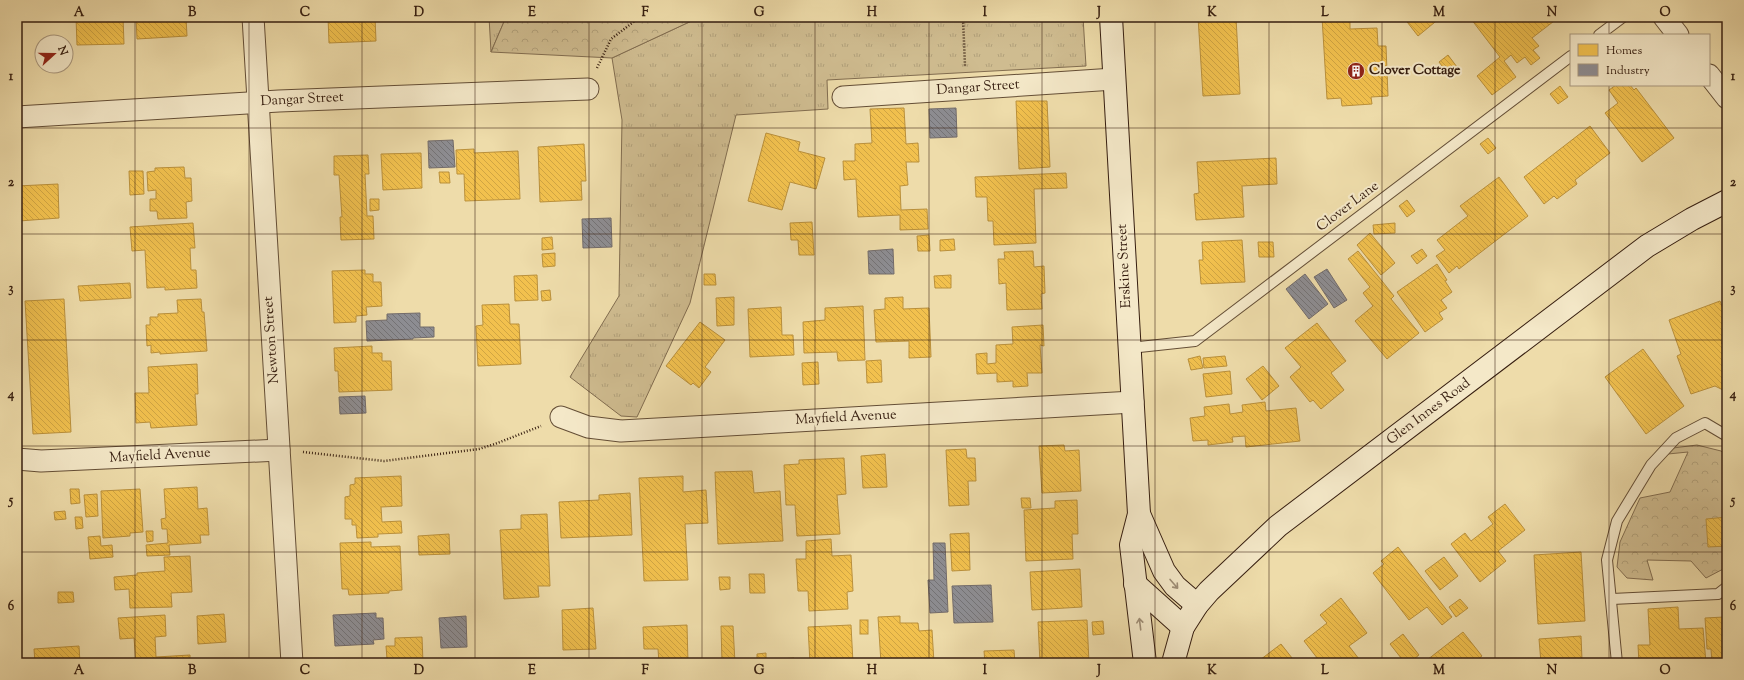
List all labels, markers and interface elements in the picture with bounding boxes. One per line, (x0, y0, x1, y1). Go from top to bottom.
text: A (74, 4, 85, 22)
text: B (188, 4, 197, 22)
text: C (300, 4, 310, 22)
text: D (414, 4, 424, 22)
text: E (528, 4, 536, 22)
text: F (641, 4, 649, 22)
text: G (754, 4, 765, 22)
text: H (867, 4, 878, 22)
text: I (983, 4, 988, 22)
text: J (1096, 4, 1101, 22)
text: K (1207, 4, 1217, 22)
text: L (1321, 4, 1329, 22)
text: M (1433, 4, 1445, 22)
text: N (1547, 4, 1558, 22)
text: O (1659, 4, 1671, 22)
north arrow (34, 34, 74, 74)
legend (1570, 34, 1710, 86)
text: Homes (1606, 42, 1642, 60)
text: N (53, 43, 72, 58)
building icon: Clover Cottage (1346, 61, 1366, 81)
place label: Clover Cottage (1369, 61, 1461, 81)
text: Industry (1606, 62, 1650, 80)
text: 1 (9, 68, 14, 86)
text: 1 (1731, 68, 1736, 86)
street label: Dangar Street (936, 75, 1020, 101)
street label: Dangar Street (260, 88, 344, 112)
text: 2 (8, 174, 15, 192)
text: 2 (1730, 174, 1737, 192)
street label: Clover Lane (1313, 177, 1383, 237)
street label: Erskine Street (1113, 223, 1137, 309)
text: 3 (8, 280, 14, 298)
text: 3 (1730, 280, 1736, 298)
street label: Newton Street (259, 295, 285, 384)
street label: Glen Innes Road (1383, 374, 1475, 450)
text: 4 (7, 386, 15, 404)
text: 4 (1729, 386, 1737, 404)
street label: Mayfield Avenue (795, 405, 897, 431)
street label: Mayfield Avenue (109, 443, 211, 469)
text: 5 (8, 492, 14, 510)
text: 5 (1730, 492, 1736, 510)
one-way arrow (1170, 579, 1179, 589)
text: 6 (8, 598, 15, 616)
text: 6 (1730, 598, 1737, 616)
one-way arrow (1136, 618, 1144, 631)
text: A (74, 662, 85, 680)
text: B (188, 662, 197, 680)
text: C (300, 662, 310, 680)
text: D (414, 662, 424, 680)
text: E (528, 662, 536, 680)
text: F (641, 662, 649, 680)
text: G (754, 662, 765, 680)
text: H (867, 662, 878, 680)
text: I (983, 662, 988, 680)
text: J (1096, 662, 1101, 680)
text: K (1207, 662, 1217, 680)
text: L (1321, 662, 1329, 680)
text: M (1433, 662, 1445, 680)
text: N (1547, 662, 1558, 680)
text: O (1659, 662, 1671, 680)

